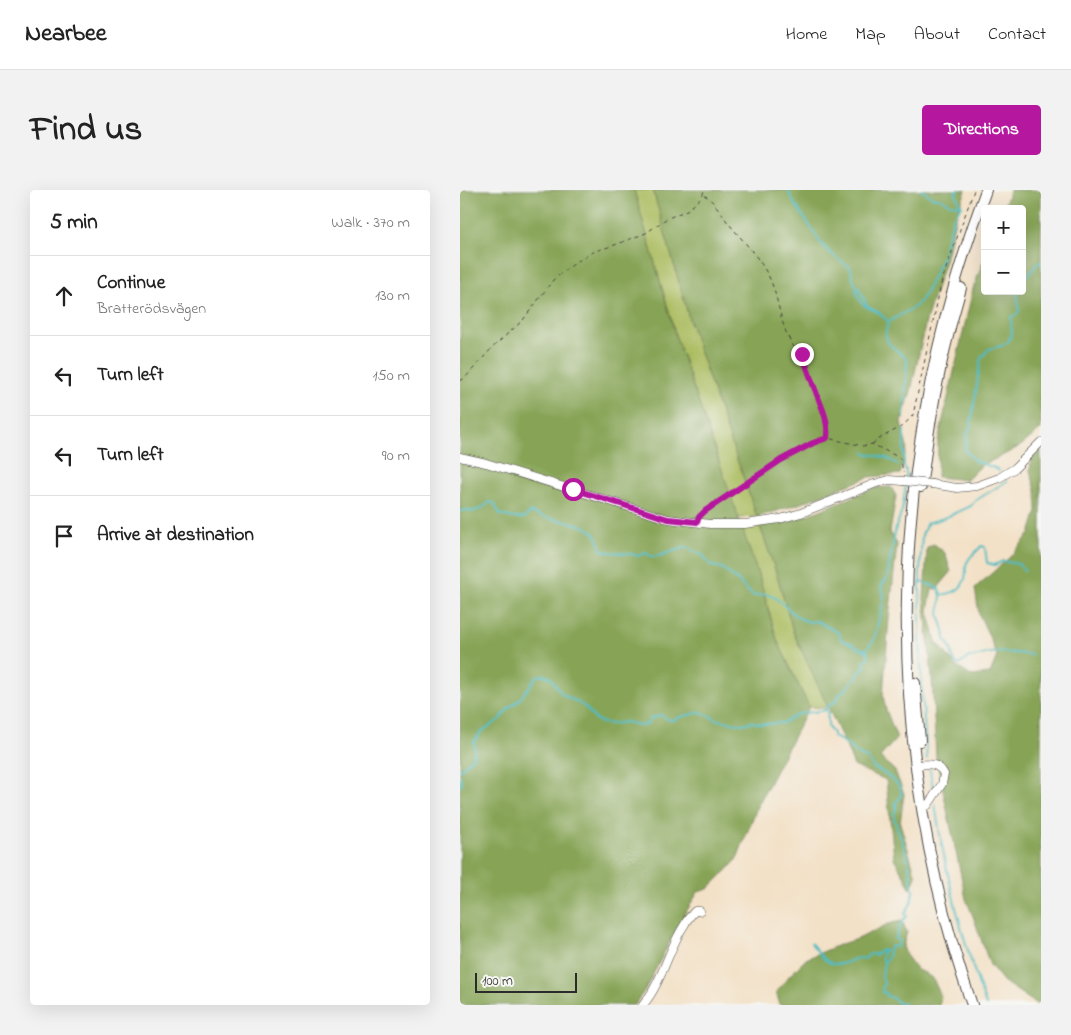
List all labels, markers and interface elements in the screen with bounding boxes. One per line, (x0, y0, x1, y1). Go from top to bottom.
text: Nearbee (25, 17, 107, 52)
text: Home (786, 22, 827, 48)
text: Map (855, 22, 886, 48)
text: About (914, 22, 960, 48)
text: Contact (988, 22, 1046, 48)
text: Find us (30, 105, 142, 156)
button: Directions (922, 105, 1041, 155)
map controls (981, 205, 1026, 295)
button: + (981, 205, 1026, 250)
text: 5 min (50, 208, 98, 238)
text: Walk · 370 m (331, 211, 410, 235)
button: − (981, 250, 1026, 295)
text: Continue (97, 270, 165, 297)
icon: ahead (50, 282, 78, 310)
text: 130 m (375, 284, 410, 308)
text: Bratterödsvägen (97, 297, 206, 321)
route end (791, 343, 814, 366)
icon: left (50, 362, 78, 390)
text: Turn left (97, 362, 164, 389)
text: 150 m (372, 364, 410, 388)
icon: left (50, 442, 78, 470)
text: Turn left (97, 442, 164, 469)
text: 90 m (382, 444, 410, 468)
route start (562, 478, 585, 501)
icon: arrive (50, 522, 78, 550)
text: Arrive at destination (97, 522, 254, 549)
scale bar (475, 970, 578, 993)
text: 100 m (482, 971, 513, 992)

